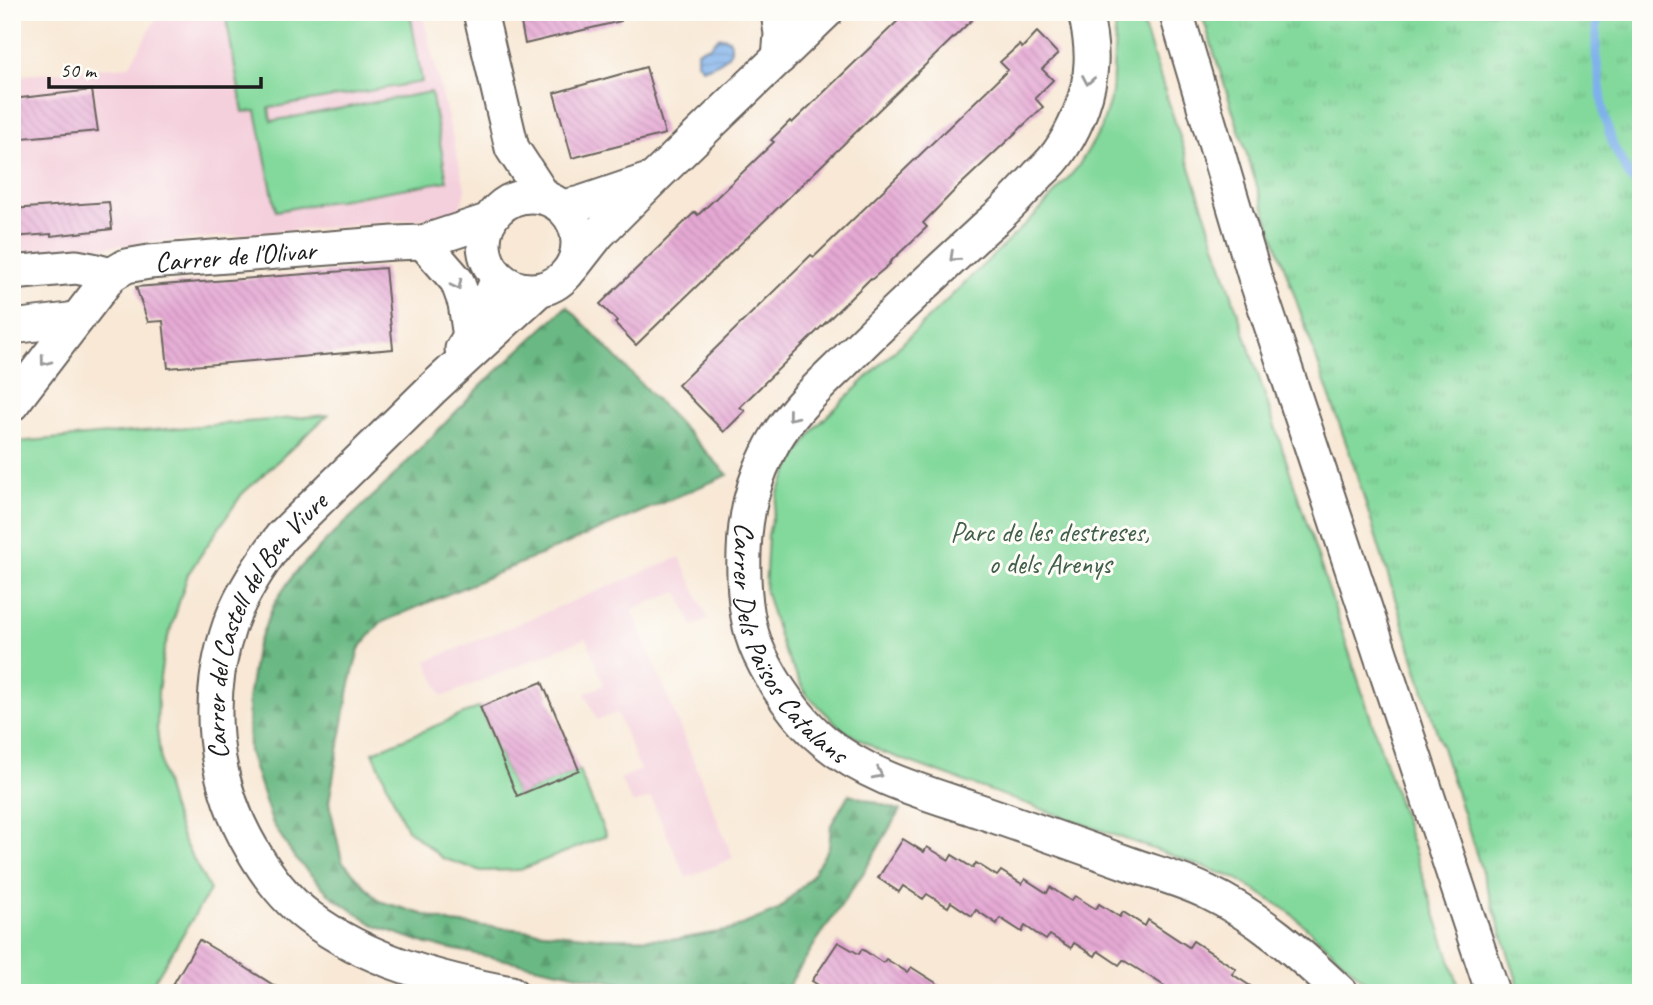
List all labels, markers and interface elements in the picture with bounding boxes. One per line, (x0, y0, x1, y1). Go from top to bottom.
scale bar (49, 46, 261, 90)
text: 50 m (60, 57, 98, 83)
one-way arrow (1081, 74, 1096, 86)
street label: Carrer de l'Olivar (153, 232, 319, 280)
one-way arrow (949, 249, 962, 261)
one-way arrow (448, 278, 462, 290)
one-way arrow (40, 353, 53, 366)
one-way arrow (788, 408, 800, 421)
street label: Carrer del Castell del Ben Viure (198, 483, 336, 762)
park label: Parc de les destreses, o dels Arenys (950, 514, 1150, 581)
street label: Carrer Dels Països Catalans (726, 521, 856, 773)
one-way arrow (871, 765, 883, 779)

